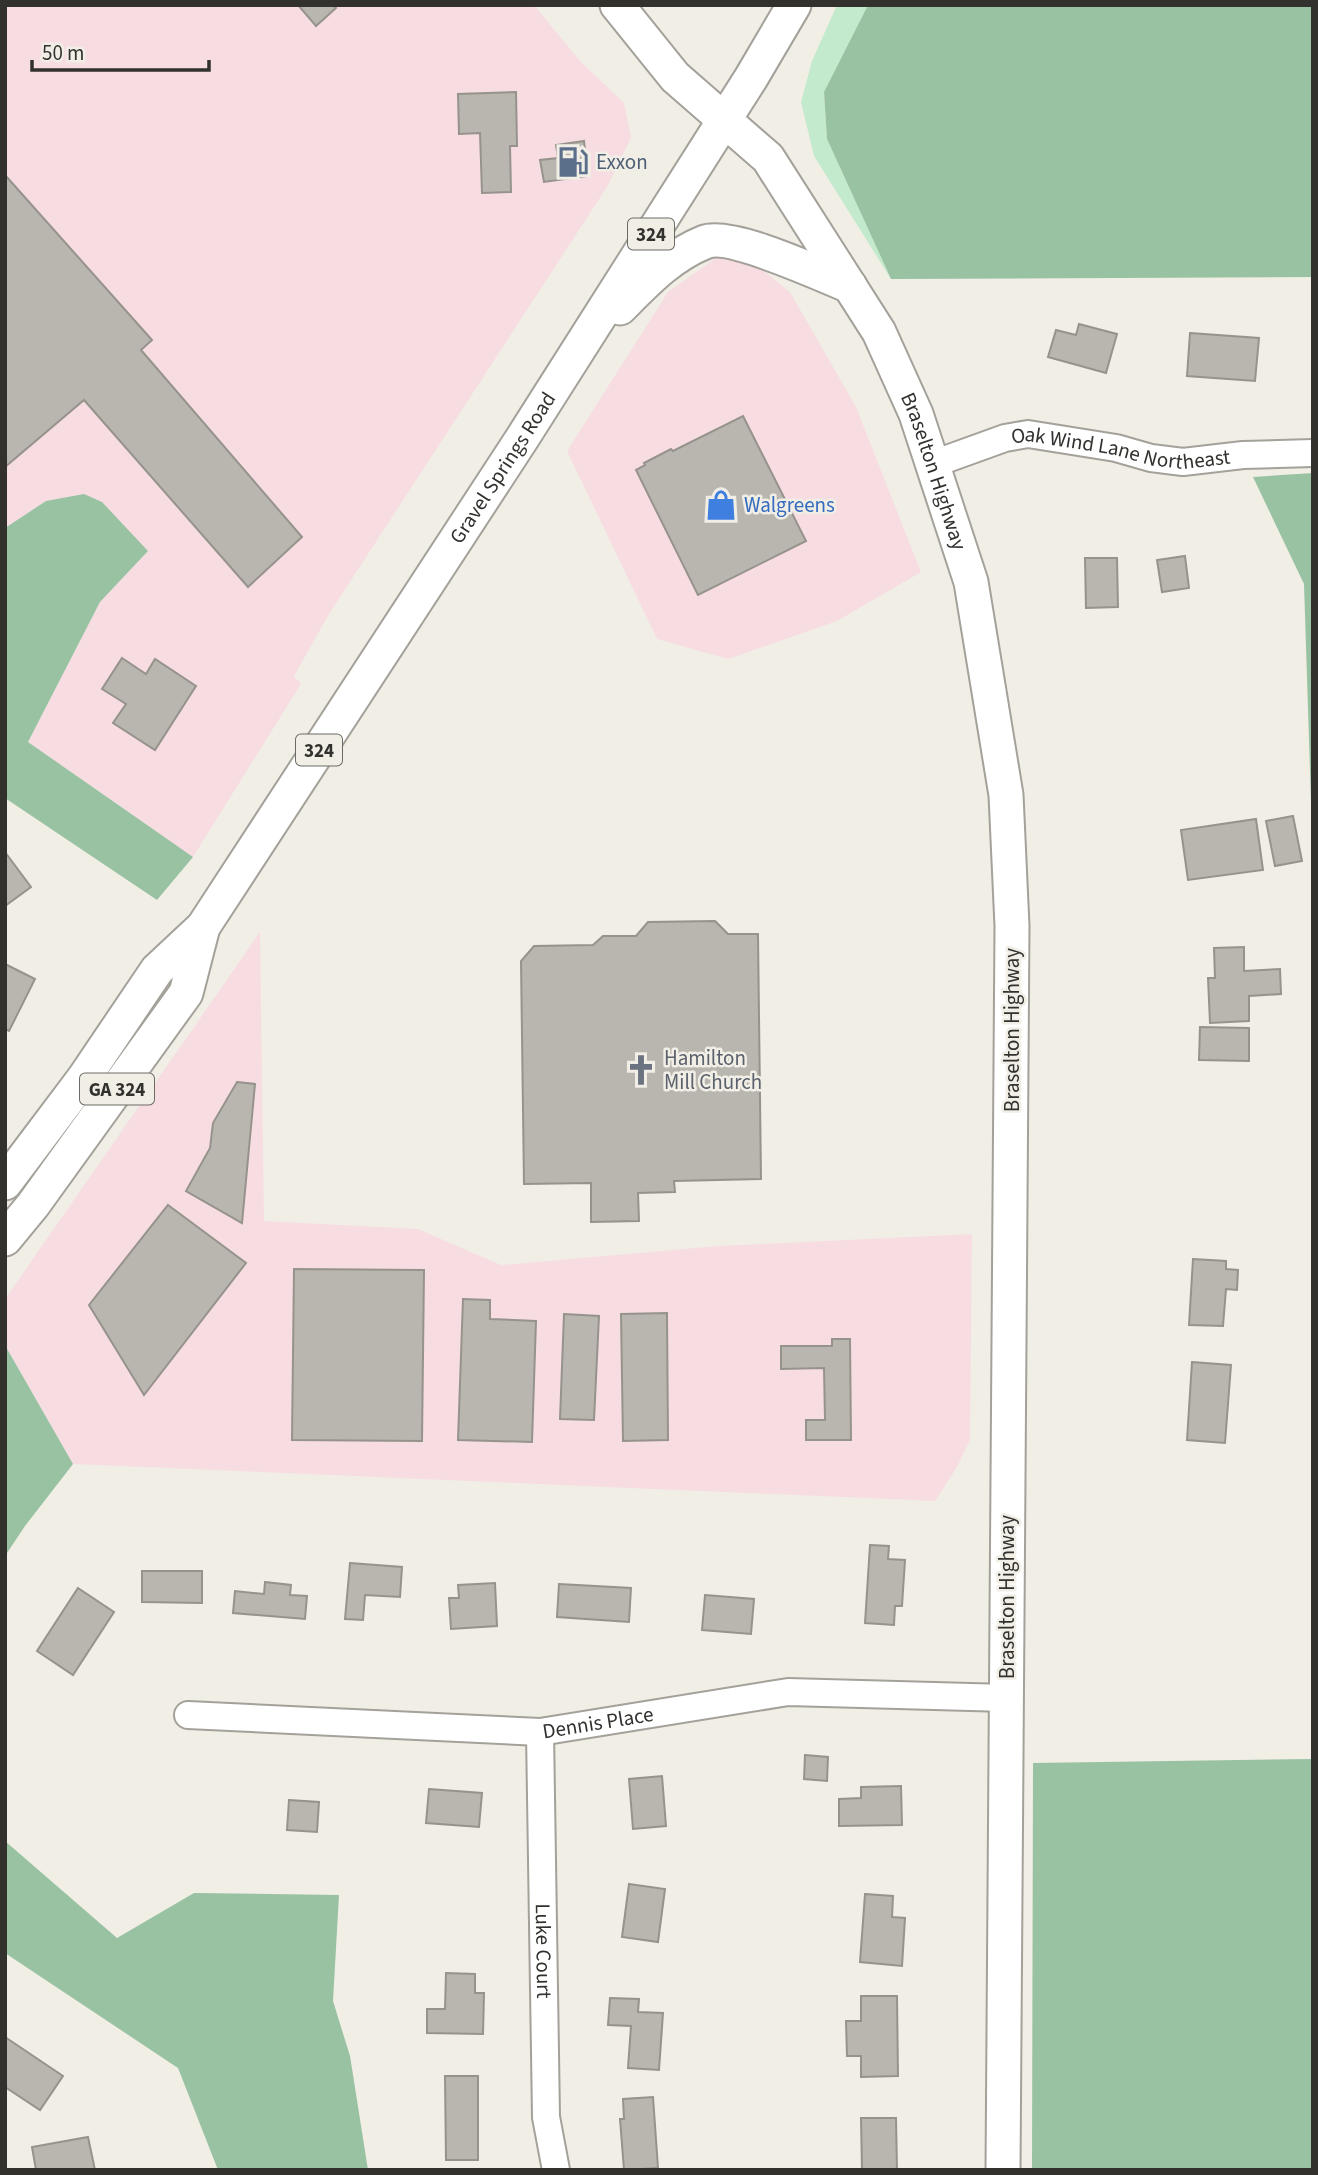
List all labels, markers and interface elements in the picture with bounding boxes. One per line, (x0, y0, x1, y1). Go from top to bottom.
scale bar (32, 28, 208, 72)
text: 50 m (42, 38, 84, 68)
fuel station icon: Exxon (556, 145, 590, 179)
place label: Exxon (596, 147, 648, 177)
road number: 324 (628, 218, 674, 250)
street label: Gravel Springs Road (442, 386, 563, 550)
street label: Braselton Highway (893, 387, 975, 554)
street label: Oak Wind Lane Northeast (1009, 419, 1232, 477)
shop icon: Walgreens (704, 488, 738, 522)
place label: Walgreens (744, 490, 835, 520)
road number: 324 (296, 734, 342, 765)
street label: Braselton Highway (997, 948, 1027, 1112)
place label: Hamilton Mill Church (664, 1043, 762, 1097)
church icon: Hamilton Mill Church (624, 1053, 658, 1087)
road number: GA 324 (80, 1074, 154, 1105)
street label: Braselton Highway (992, 1515, 1022, 1679)
street label: Dennis Place (540, 1699, 655, 1746)
street label: Luke Court (528, 1903, 559, 1999)

